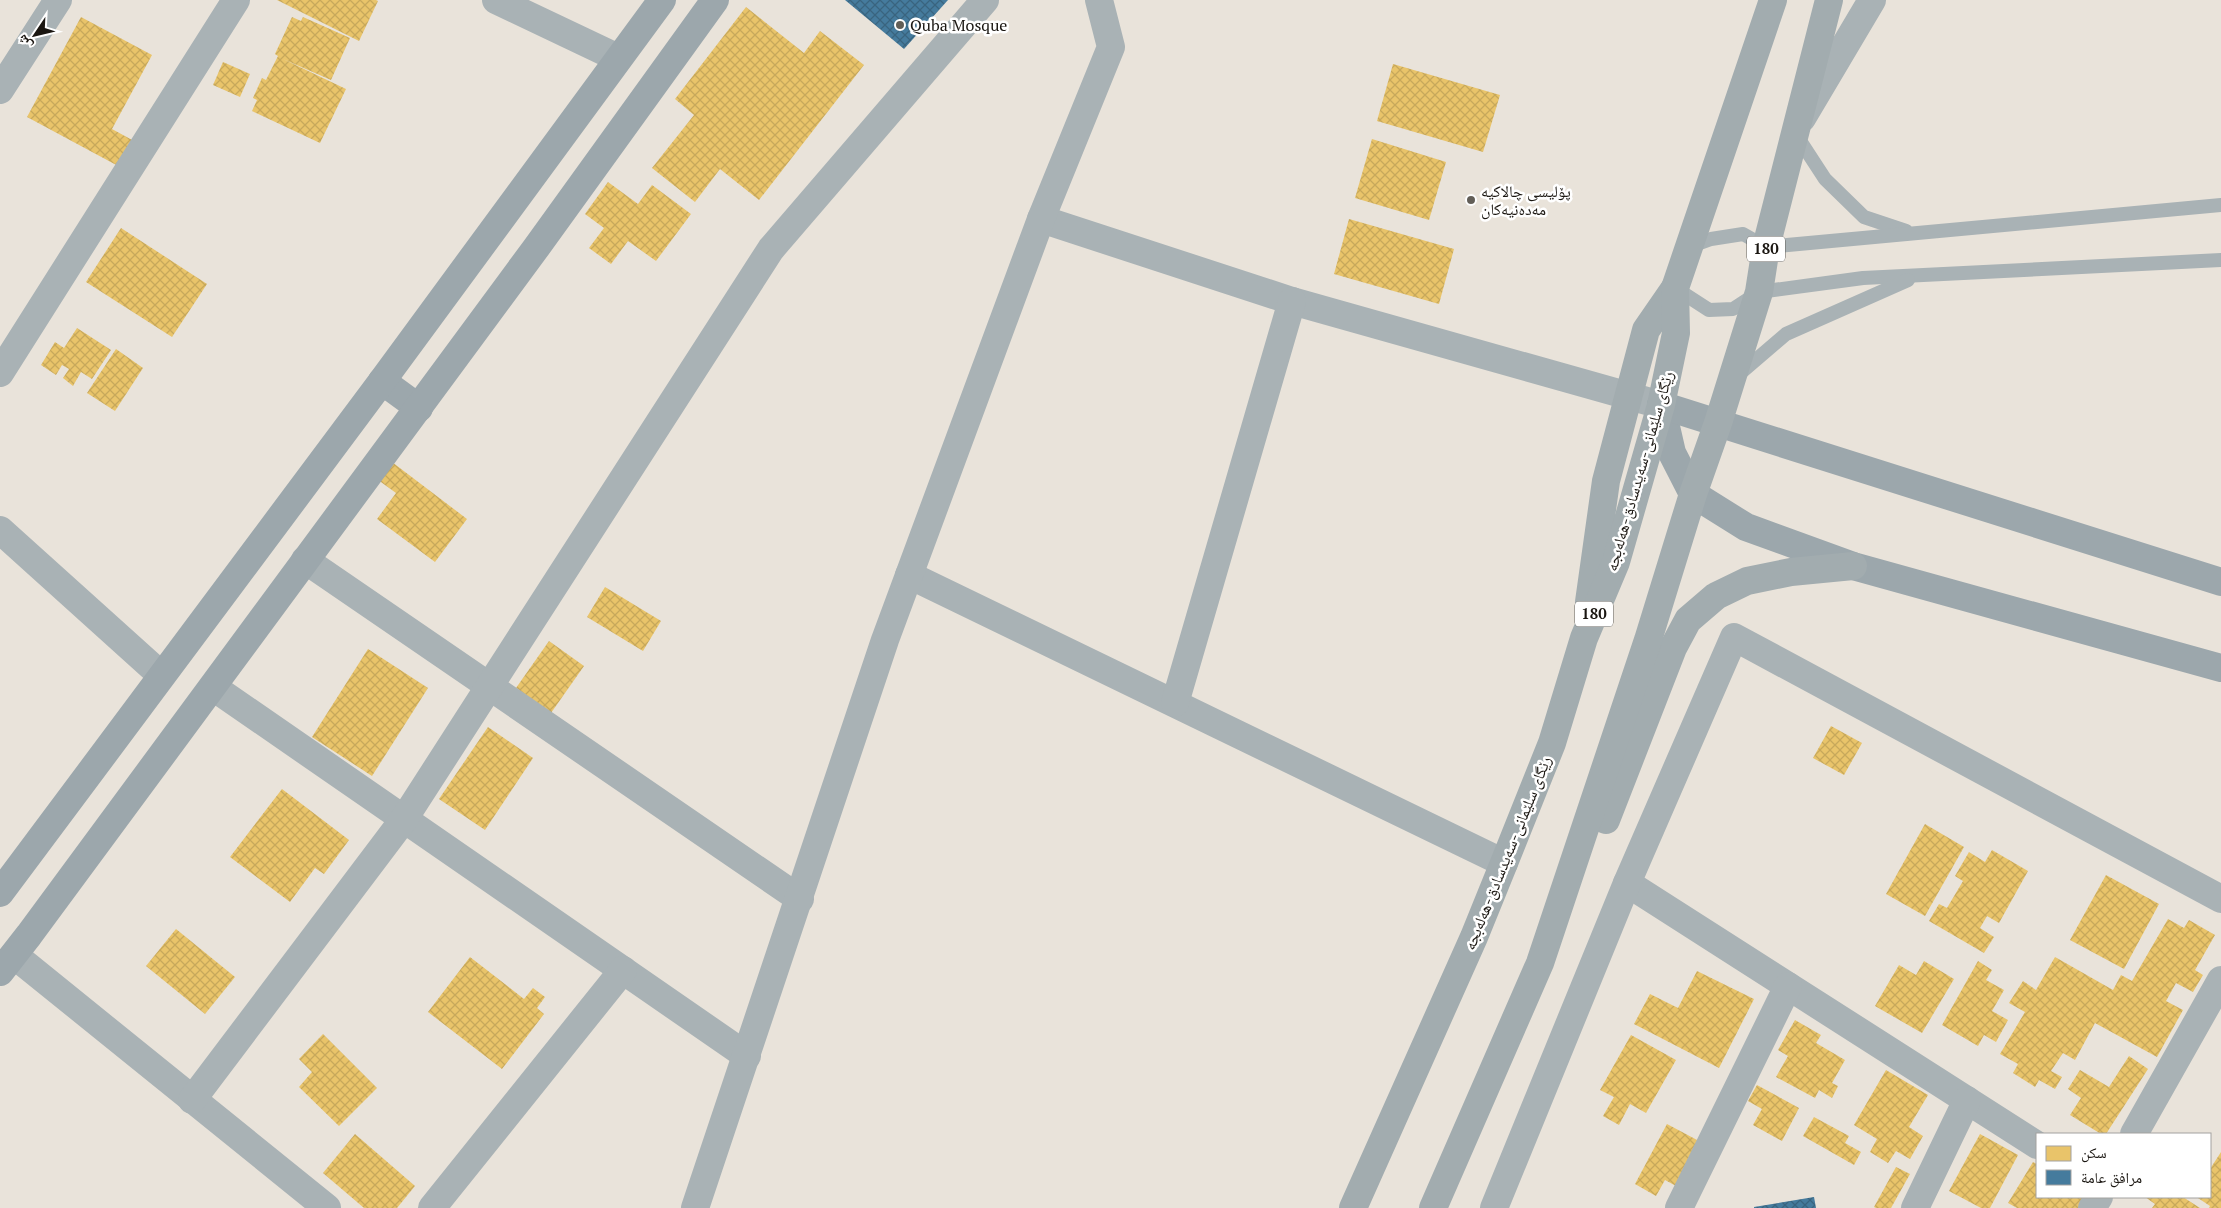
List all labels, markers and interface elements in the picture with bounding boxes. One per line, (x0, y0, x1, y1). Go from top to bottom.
north arrow (10, 10, 60, 60)
place label: Quba Mosque (910, 14, 1007, 36)
marker: Quba Mosque (894, 19, 906, 31)
text: ش (12, 31, 36, 54)
place label: پۆلیسی چالاکیە مەدەنیەکان (1481, 180, 1571, 220)
marker: پۆلیسی چالاکیە مەدەنیەکان (1465, 194, 1477, 206)
road number: 180 (1747, 236, 1785, 262)
street label: رێگای سلێمانی-سەیدسادق-هەلەبجە (1600, 368, 1678, 574)
road number: 180 (1575, 602, 1613, 626)
street label: رێگای سلێمانی-سەیدسادق-هەلەبجە (1458, 753, 1556, 953)
legend (2036, 1133, 2211, 1198)
text: سكن (2081, 1142, 2107, 1163)
text: مرافق عامة (2081, 1167, 2142, 1188)

